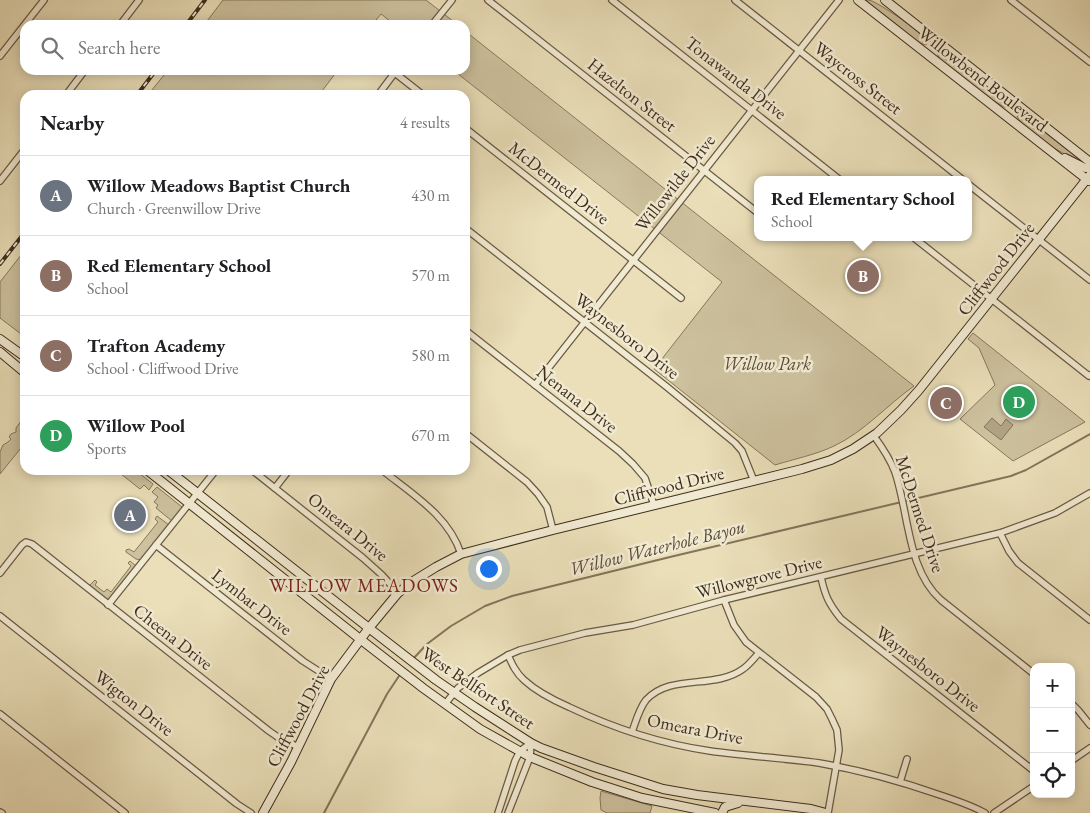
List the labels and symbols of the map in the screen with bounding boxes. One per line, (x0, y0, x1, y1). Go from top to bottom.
street label: Willowbend Boulevard (914, 21, 1054, 137)
street label: Tonawanda Drive (681, 31, 792, 124)
street label: Waycross Street (810, 36, 907, 119)
street label: Hazelton Street (583, 53, 682, 137)
street label: Willowilde Drive (630, 129, 720, 236)
street label: McDermed Drive (504, 136, 614, 229)
street label: Cliffwood Drive (952, 217, 1039, 320)
pin: B (847, 257, 879, 295)
street label: Waynesboro Drive (570, 287, 684, 384)
park label: Willow Park (723, 352, 811, 375)
street label: Nenana Drive (532, 360, 622, 437)
pin: D (1003, 383, 1035, 421)
pin: C (930, 384, 962, 422)
street label: McDermed Drive (891, 452, 950, 575)
street label: Cliffwood Drive (611, 461, 726, 510)
street label: Omeara Drive (303, 487, 393, 566)
pin: A (114, 496, 146, 534)
water label: Willow Waterhole Bayou (566, 513, 748, 581)
street label: Willowgrove Drive (693, 550, 824, 603)
your location (476, 556, 502, 582)
street label: Lymbar Drive (208, 563, 297, 640)
district label: WILLOW MEADOWS (269, 573, 459, 598)
street label: Cheena Drive (129, 598, 218, 675)
street label: Waynesboro Drive (871, 620, 985, 717)
street label: West Bellfort Street (417, 641, 540, 734)
street label: Cliffwood Drive (261, 661, 334, 771)
street label: Wigton Drive (90, 664, 179, 741)
street label: Omeara Drive (645, 708, 745, 749)

